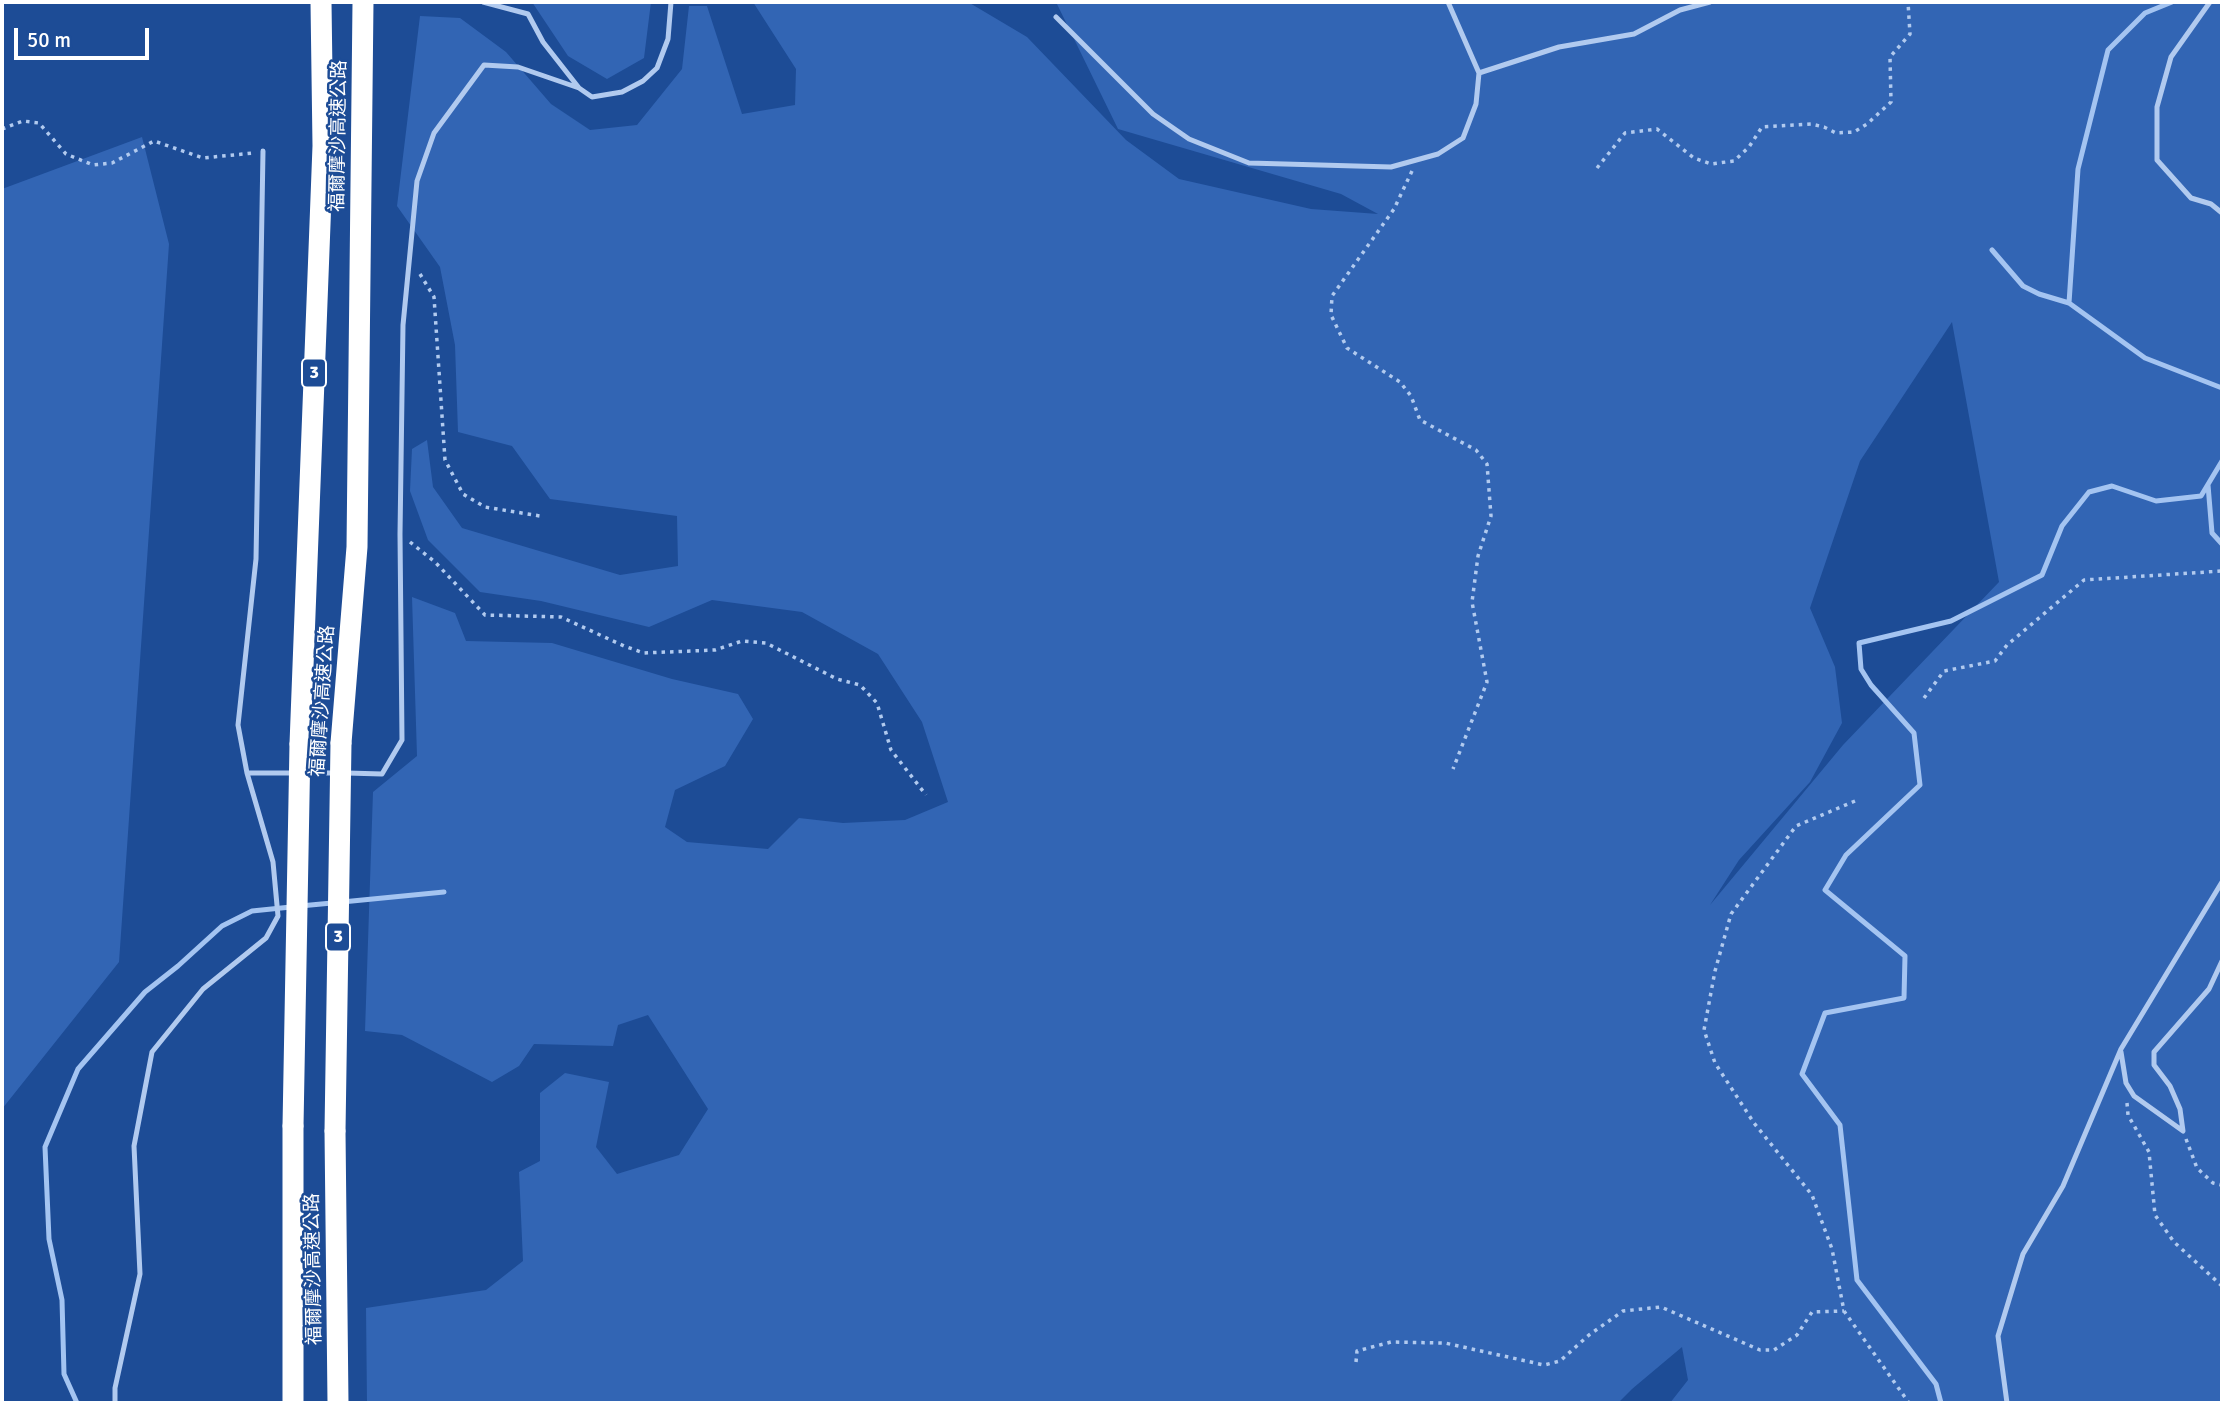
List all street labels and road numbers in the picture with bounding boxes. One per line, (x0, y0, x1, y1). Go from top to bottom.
street label: 福爾摩沙高速公路 (326, 60, 352, 212)
road number: 3 (302, 358, 326, 388)
street label: 福爾摩沙高速公路 (306, 624, 340, 778)
road number: 3 (326, 922, 350, 952)
street label: 福爾摩沙高速公路 (301, 1193, 327, 1345)

